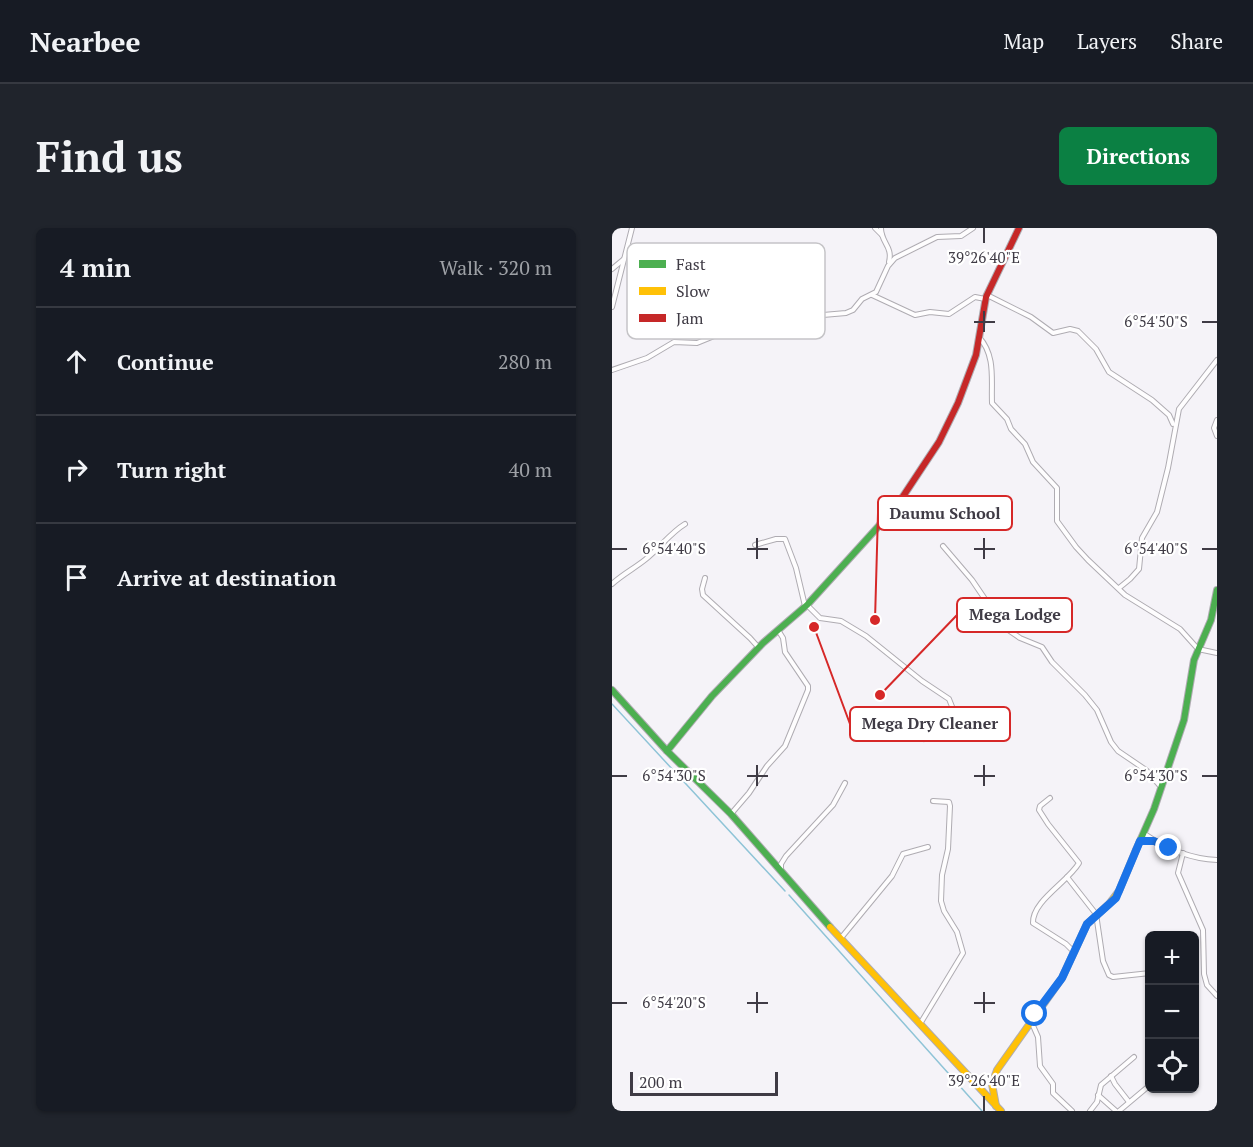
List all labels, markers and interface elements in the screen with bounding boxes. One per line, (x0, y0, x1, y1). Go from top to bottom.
text: Nearbee (30, 23, 140, 60)
text: Map (1003, 27, 1044, 55)
text: Layers (1077, 27, 1137, 55)
text: Share (1170, 27, 1223, 55)
button: Directions (1059, 127, 1217, 185)
text: Find us (36, 128, 183, 184)
legend (627, 243, 825, 339)
text: 39°26'40"E (948, 247, 1020, 267)
text: 4 min (60, 250, 131, 284)
text: Fast (676, 253, 706, 275)
text: Walk · 320 m (440, 254, 552, 281)
text: Slow (676, 280, 710, 302)
text: Jam (676, 307, 704, 329)
text: 6°54'50"S (1124, 311, 1188, 331)
icon: ahead (60, 345, 93, 378)
text: Continue (117, 347, 214, 376)
text: 280 m (498, 348, 552, 375)
icon: right (60, 453, 93, 486)
text: Turn right (117, 455, 226, 484)
text: 40 m (509, 456, 552, 483)
callout: Daumu School (878, 496, 1012, 530)
text: Daumu School (890, 502, 1000, 524)
text: 6°54'40"S (642, 538, 706, 558)
text: 6°54'40"S (1124, 538, 1188, 558)
icon: arrive (60, 561, 93, 594)
text: Arrive at destination (117, 563, 336, 592)
callout: Mega Lodge (957, 598, 1072, 632)
text: Mega Lodge (969, 603, 1061, 625)
callout: Mega Dry Cleaner (850, 707, 1010, 741)
text: Mega Dry Cleaner (862, 712, 998, 734)
text: 6°54'30"S (642, 765, 706, 785)
text: 6°54'30"S (1124, 765, 1188, 785)
route end (1155, 834, 1181, 860)
map controls (1145, 931, 1199, 1093)
button: + (1145, 931, 1199, 985)
button: − (1145, 985, 1199, 1039)
text: 6°54'20"S (642, 992, 706, 1012)
route start (1021, 1000, 1047, 1026)
button: locate (1145, 1039, 1199, 1093)
scale bar (630, 1069, 778, 1096)
text: 39°26'40"E (948, 1070, 1020, 1090)
text: 200 m (639, 1071, 682, 1093)

